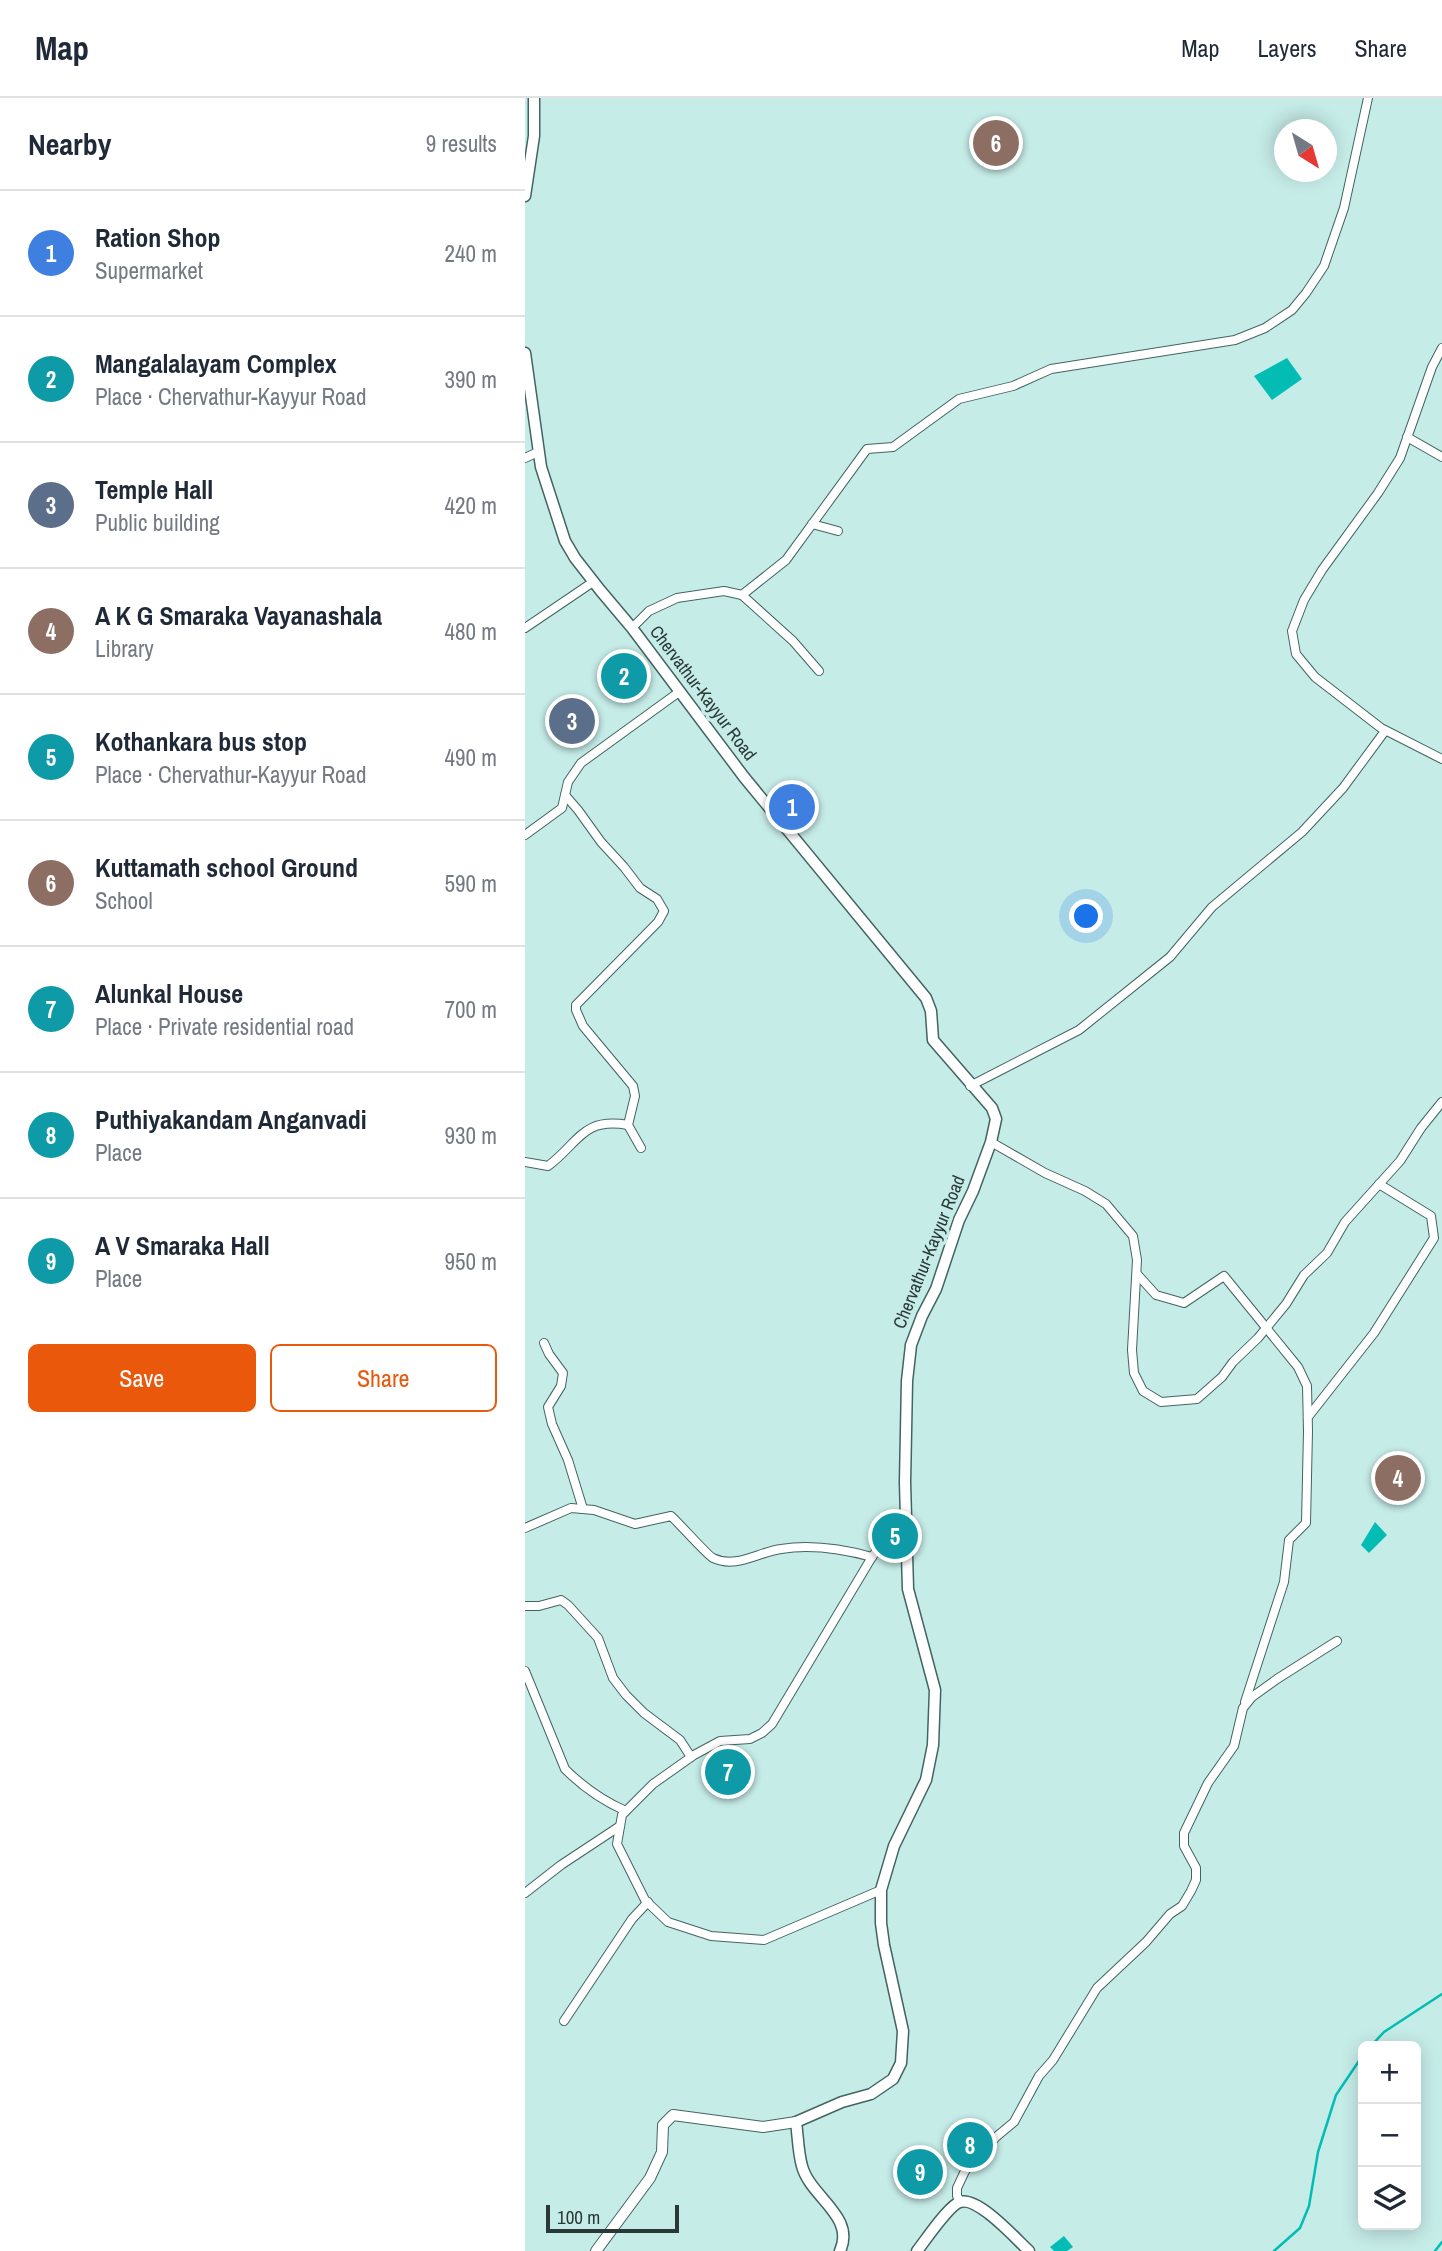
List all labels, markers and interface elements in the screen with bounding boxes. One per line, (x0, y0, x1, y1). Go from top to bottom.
text: Map (35, 26, 89, 70)
text: Map (1181, 32, 1219, 64)
text: Layers (1257, 32, 1316, 64)
text: Share (1354, 32, 1407, 64)
pin: 6 (973, 117, 1019, 169)
north arrow (1274, 119, 1337, 182)
text: Nearby (28, 124, 111, 164)
text: 9 results (426, 128, 497, 159)
text: Ration Shop (95, 220, 221, 255)
text: 1 (46, 238, 56, 269)
text: 240 m (445, 238, 497, 269)
text: Supermarket (95, 255, 203, 286)
text: Mangalalayam Complex (95, 346, 337, 381)
text: 2 (46, 364, 56, 395)
text: 390 m (445, 364, 497, 395)
text: Place · Chervathur-Kayyur Road (95, 381, 367, 412)
text: Temple Hall (95, 472, 213, 507)
text: 3 (46, 490, 56, 521)
text: 420 m (445, 490, 497, 521)
text: Public building (95, 507, 220, 538)
text: A K G Smaraka Vayanashala (95, 598, 382, 633)
text: 4 (46, 616, 56, 647)
text: 480 m (445, 616, 497, 647)
street label: Chervathur-Kayyur Road (644, 620, 763, 765)
text: Library (95, 633, 154, 664)
pin: 2 (601, 650, 647, 702)
pin: 3 (549, 695, 595, 747)
text: Kothankara bus stop (95, 724, 307, 759)
text: 5 (46, 742, 56, 773)
text: 490 m (445, 742, 497, 773)
text: Place · Chervathur-Kayyur Road (95, 759, 367, 790)
pin: 1 (769, 781, 815, 833)
text: Kuttamath school Ground (95, 850, 358, 885)
text: 6 (46, 868, 56, 899)
text: 590 m (445, 868, 497, 899)
text: School (95, 885, 153, 916)
your location (1069, 899, 1103, 933)
text: Alunkal House (95, 976, 243, 1011)
text: 7 (46, 994, 56, 1025)
text: 700 m (445, 994, 497, 1025)
text: Place · Private residential road (95, 1011, 354, 1042)
text: Puthiyakandam Anganvadi (95, 1102, 367, 1137)
text: 8 (46, 1120, 56, 1151)
text: 930 m (445, 1120, 497, 1151)
text: Place (95, 1137, 142, 1168)
street label: Chervathur-Kayyur Road (886, 1171, 971, 1332)
text: A V Smaraka Hall (95, 1228, 270, 1263)
text: 9 (46, 1246, 56, 1277)
text: 950 m (445, 1246, 497, 1277)
text: Place (95, 1263, 142, 1294)
button: Save (28, 1344, 256, 1412)
button: Share (270, 1344, 497, 1412)
pin: 4 (1375, 1452, 1421, 1504)
pin: 5 (872, 1510, 918, 1562)
pin: 7 (705, 1746, 751, 1798)
map controls (1358, 2041, 1421, 2230)
button: + (1358, 2041, 1421, 2104)
button: − (1358, 2104, 1421, 2167)
pin: 8 (947, 2119, 993, 2171)
pin: 9 (897, 2146, 943, 2198)
button: layers (1358, 2167, 1421, 2230)
scale bar (546, 2202, 679, 2234)
text: 100 m (557, 2204, 600, 2230)

